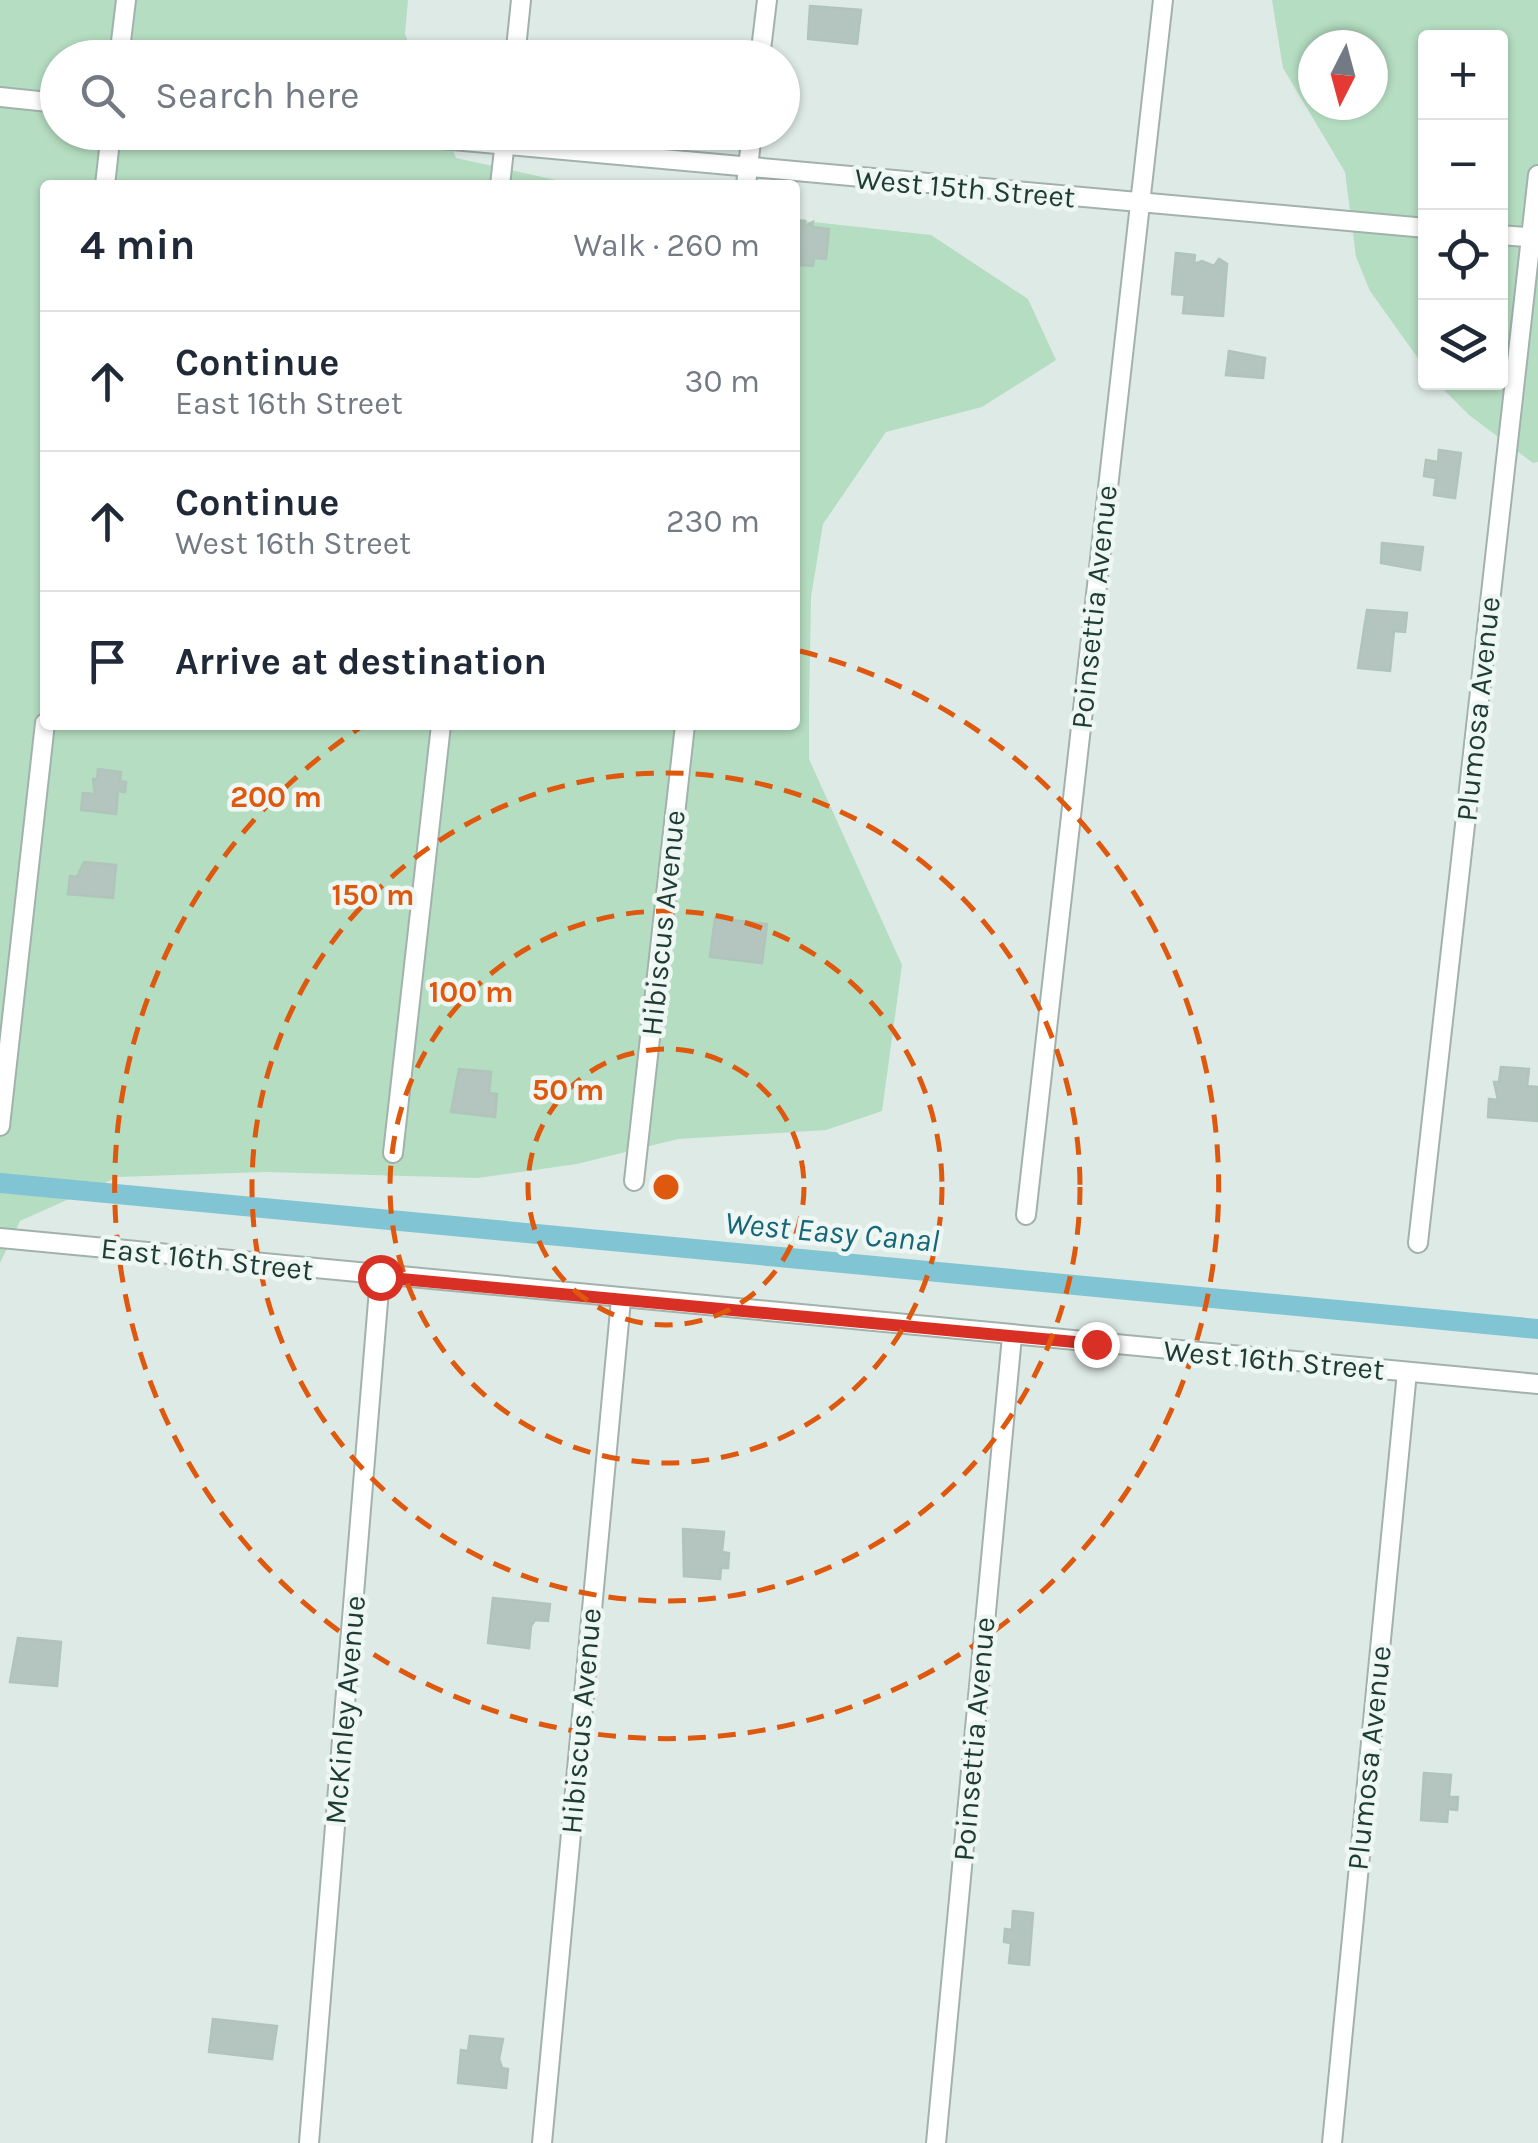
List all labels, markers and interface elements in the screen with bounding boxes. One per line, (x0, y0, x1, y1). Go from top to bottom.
north arrow (1298, 30, 1388, 120)
map controls (1418, 30, 1508, 390)
button: + (1418, 30, 1508, 120)
search box (40, 40, 800, 150)
icon: search (75, 68, 130, 123)
text: Search here (155, 73, 359, 118)
button: − (1418, 120, 1508, 210)
street label: West 15th Street (853, 160, 1077, 216)
button: locate (1418, 210, 1508, 300)
text: 4 min (80, 220, 195, 270)
text: Walk · 260 m (574, 227, 760, 264)
button: layers (1418, 300, 1508, 390)
text: Continue (175, 340, 339, 385)
icon: ahead (80, 354, 135, 409)
text: 30 m (685, 363, 760, 400)
text: East 16th Street (175, 385, 403, 422)
text: Continue (175, 480, 339, 525)
street label: Poinsettia Avenue (1063, 483, 1125, 731)
icon: ahead (80, 494, 135, 549)
text: 230 m (666, 503, 760, 540)
text: West 16th Street (175, 525, 411, 562)
street label: Plumosa Avenue (1448, 595, 1508, 823)
icon: arrive (80, 634, 135, 689)
text: Arrive at destination (175, 639, 547, 684)
text: 200 m (230, 779, 322, 815)
street label: Hibiscus Avenue (633, 808, 693, 1038)
text: 150 m (331, 877, 415, 913)
text: 100 m (429, 974, 513, 1010)
text: 50 m (532, 1072, 604, 1108)
centre of rings (648, 1169, 684, 1205)
water label: West Easy Canal (723, 1204, 941, 1260)
street label: East 16th Street (99, 1230, 315, 1288)
route start (358, 1255, 404, 1301)
route end (1074, 1322, 1120, 1368)
street label: West 16th Street (1162, 1332, 1386, 1388)
street label: McKinley Avenue (317, 1594, 373, 1826)
street label: Hibiscus Avenue (553, 1606, 609, 1836)
street label: Poinsettia Avenue (945, 1615, 1003, 1863)
street label: Plumosa Avenue (1339, 1644, 1399, 1872)

